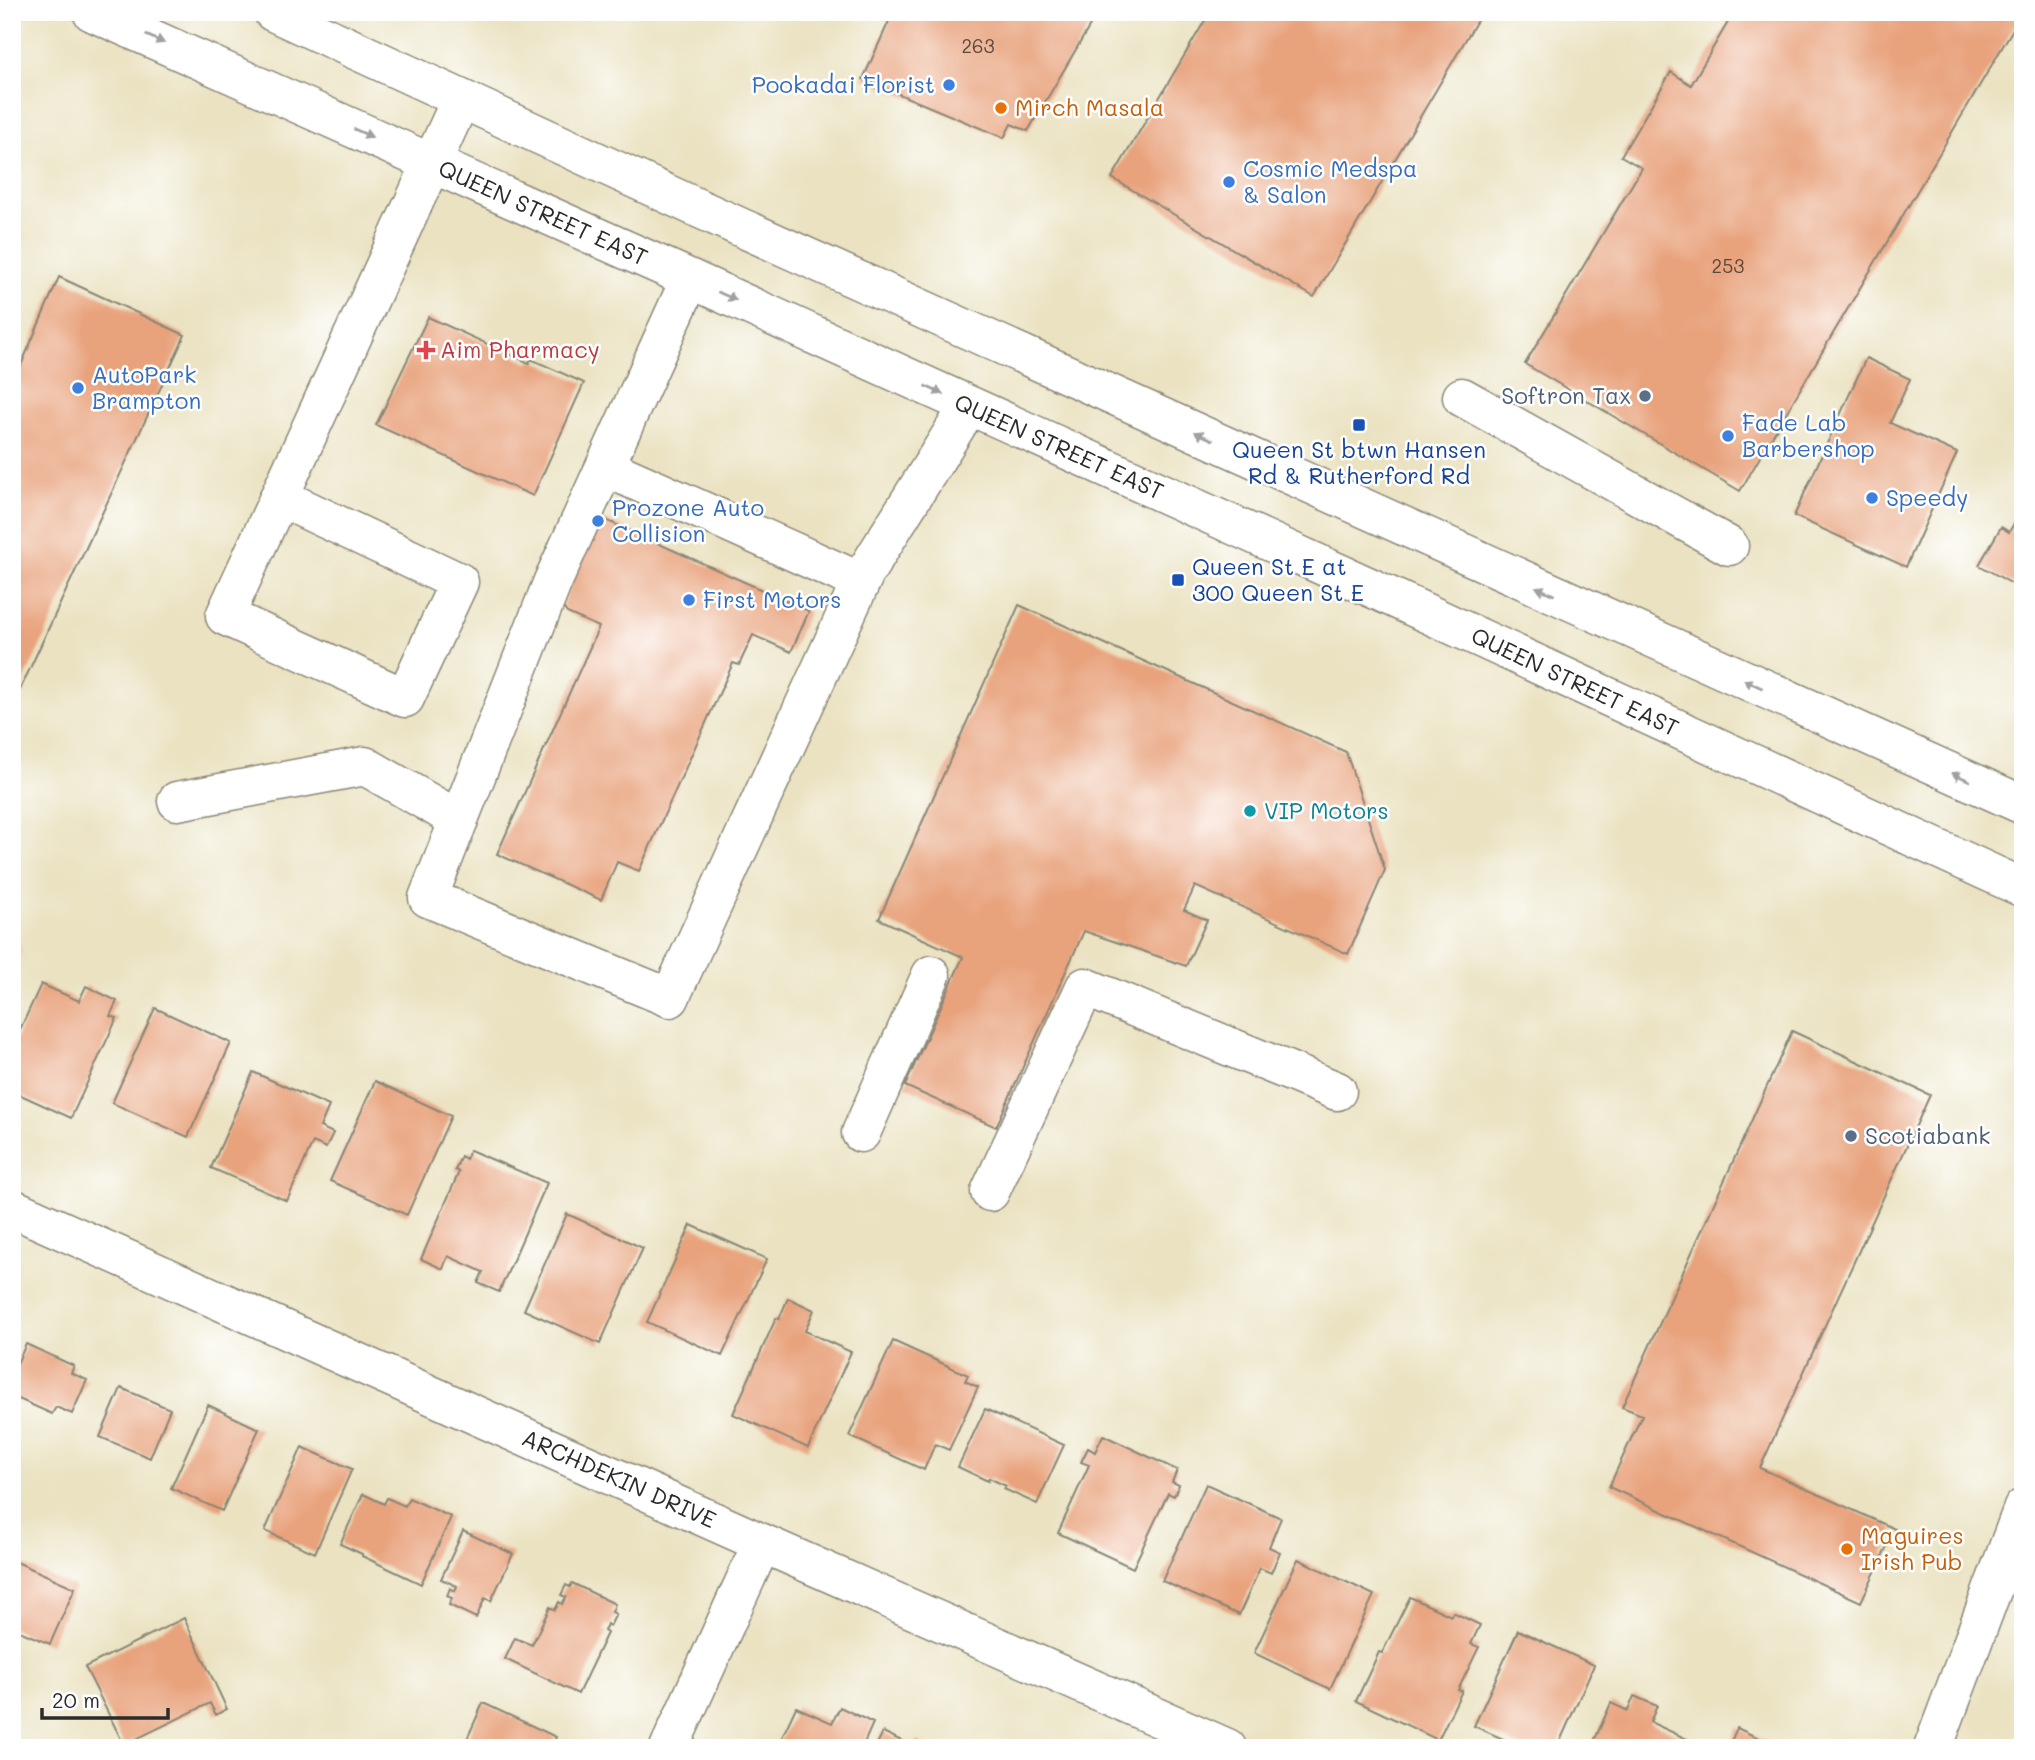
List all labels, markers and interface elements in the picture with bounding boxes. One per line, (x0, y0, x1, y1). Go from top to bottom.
house number: 263 (961, 33, 995, 58)
one-way arrow (145, 34, 165, 45)
place label: Pookadai Florist (752, 69, 935, 99)
marker: Pookadai Florist (941, 77, 957, 93)
place label: Mirch Masala (1015, 92, 1164, 122)
marker: Mirch Masala (993, 100, 1009, 116)
one-way arrow (352, 128, 373, 139)
street label: QUEEN STREET EAST (434, 152, 653, 272)
place label: Cosmic Medspa & Salon (1243, 153, 1417, 209)
marker: Cosmic Medspa & Salon (1221, 174, 1237, 190)
house number: 253 (1712, 253, 1744, 278)
one-way arrow (716, 291, 737, 302)
place label: Aim Pharmacy (440, 334, 600, 364)
marker: Aim Pharmacy (418, 342, 434, 358)
place label: AutoPark Brampton (92, 359, 201, 415)
marker: AutoPark Brampton (70, 380, 86, 396)
place label: Softron Tax (1501, 380, 1631, 410)
one-way arrow (923, 385, 944, 396)
street label: QUEEN STREET EAST (950, 386, 1169, 506)
marker: Softron Tax (1637, 388, 1653, 404)
place label: Fade Lab Barbershop (1742, 407, 1875, 463)
marker: Queen St btwn Hansen Rd & Rutherford Rd (1351, 417, 1367, 433)
marker: Fade Lab Barbershop (1720, 428, 1736, 444)
one-way arrow (1194, 430, 1215, 441)
place label: Queen St btwn Hansen Rd & Rutherford Rd (1232, 434, 1486, 490)
place label: Speedy (1886, 482, 1968, 512)
marker: Speedy (1864, 490, 1880, 506)
place label: Prozone Auto Collision (612, 492, 764, 548)
marker: Prozone Auto Collision (590, 513, 606, 529)
place label: Queen St E at 300 Queen St E (1192, 551, 1364, 607)
marker: Queen St E at 300 Queen St E (1170, 572, 1186, 588)
place label: First Motors (703, 584, 842, 614)
one-way arrow (1535, 585, 1555, 597)
marker: First Motors (681, 592, 697, 608)
street label: QUEEN STREET EAST (1467, 620, 1684, 742)
one-way arrow (1743, 678, 1763, 690)
one-way arrow (1950, 771, 1971, 782)
place label: VIP Motors (1264, 795, 1389, 825)
marker: VIP Motors (1242, 803, 1258, 819)
place label: Scotiabank (1865, 1120, 1991, 1150)
marker: Scotiabank (1843, 1128, 1859, 1144)
street label: ARCHDEKIN DRIVE (518, 1422, 721, 1534)
place label: Maguires Irish Pub (1861, 1520, 1964, 1576)
marker: Maguires Irish Pub (1839, 1541, 1855, 1557)
scale bar (42, 1676, 168, 1720)
text: 20 m (52, 1686, 100, 1713)

